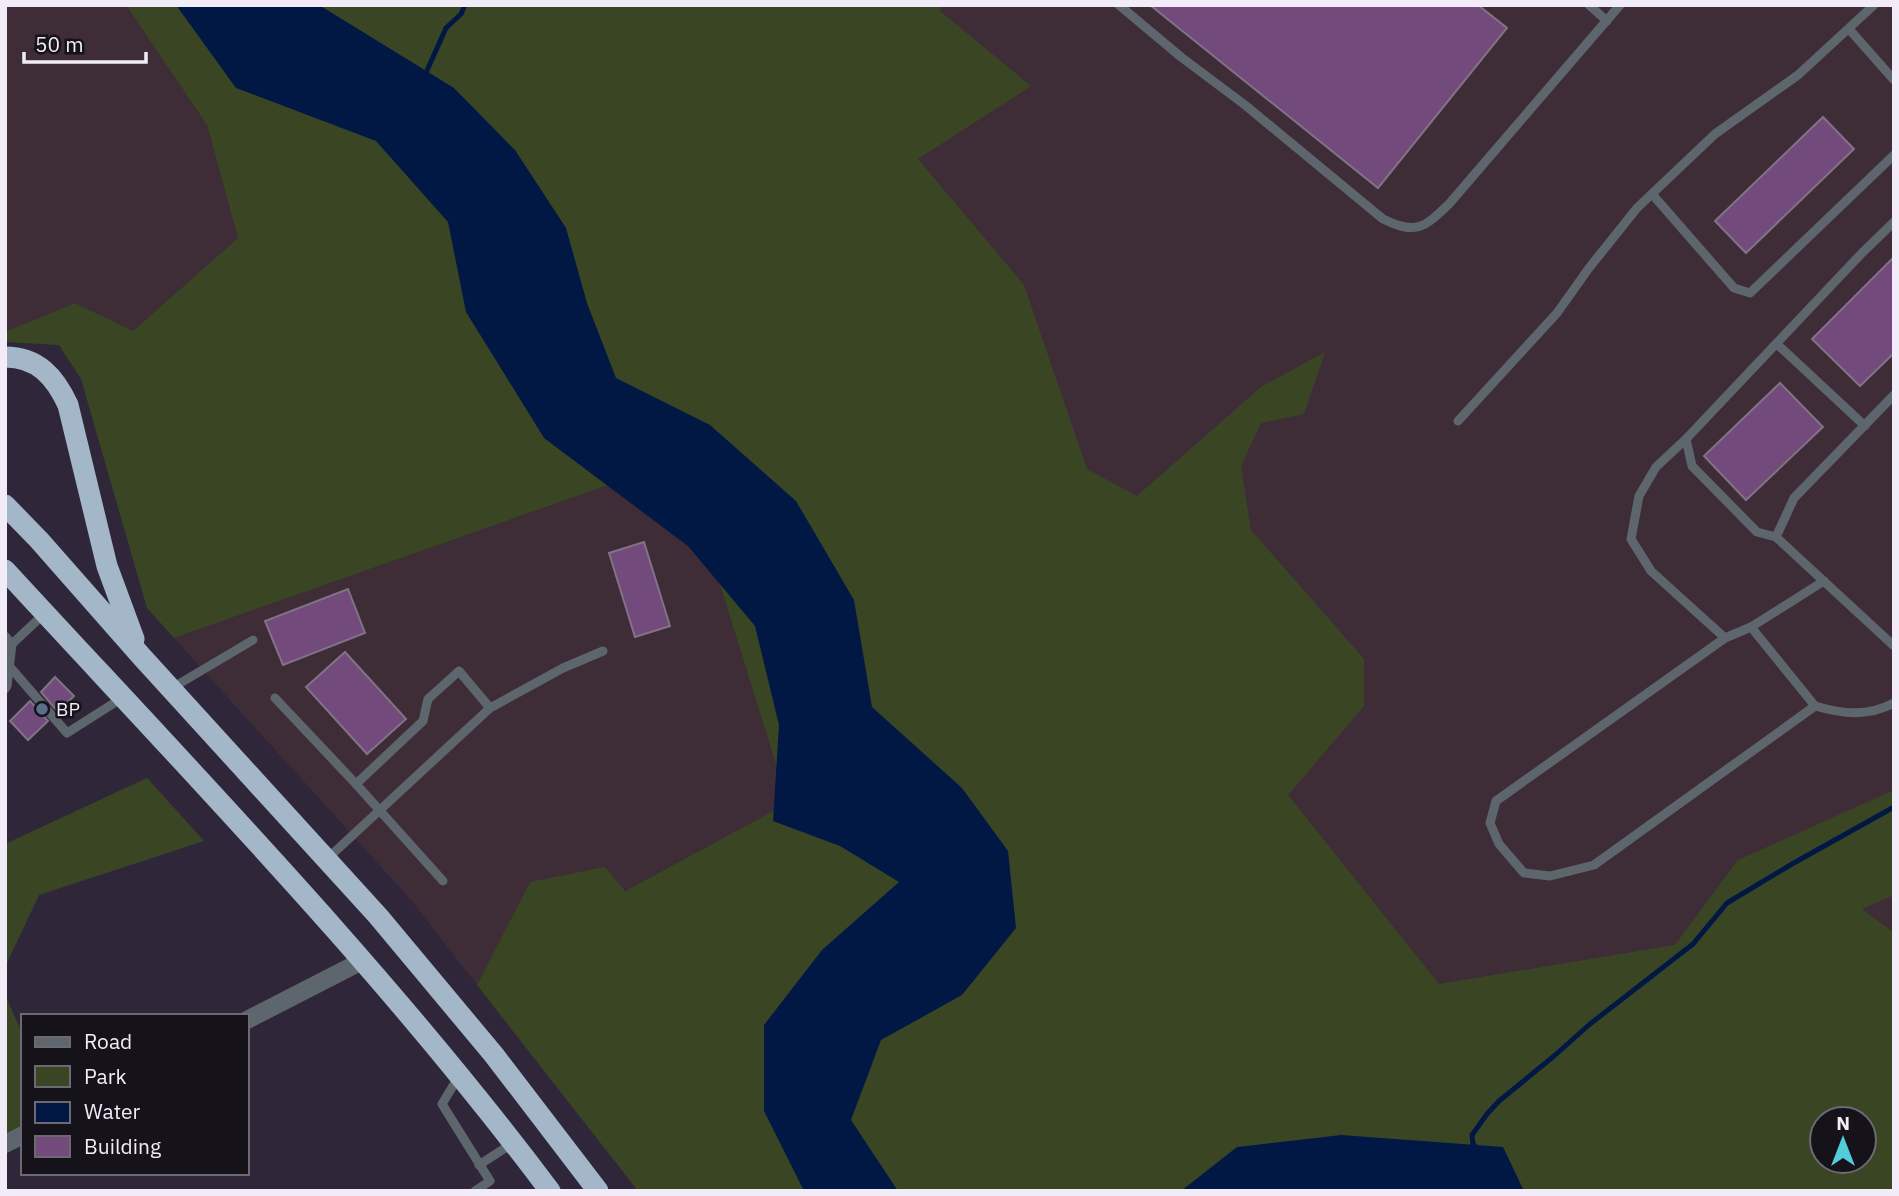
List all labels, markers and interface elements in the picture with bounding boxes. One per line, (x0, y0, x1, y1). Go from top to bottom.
scale bar (24, 21, 147, 65)
text: 50 m (35, 30, 84, 58)
place label: BP (56, 697, 80, 721)
marker: BP (34, 701, 50, 717)
legend (21, 1014, 248, 1175)
text: Road (84, 1027, 132, 1055)
text: Park (84, 1062, 127, 1090)
text: Water (84, 1097, 141, 1125)
north arrow (1808, 1105, 1878, 1175)
text: N (1836, 1111, 1850, 1135)
text: Building (84, 1132, 161, 1160)

